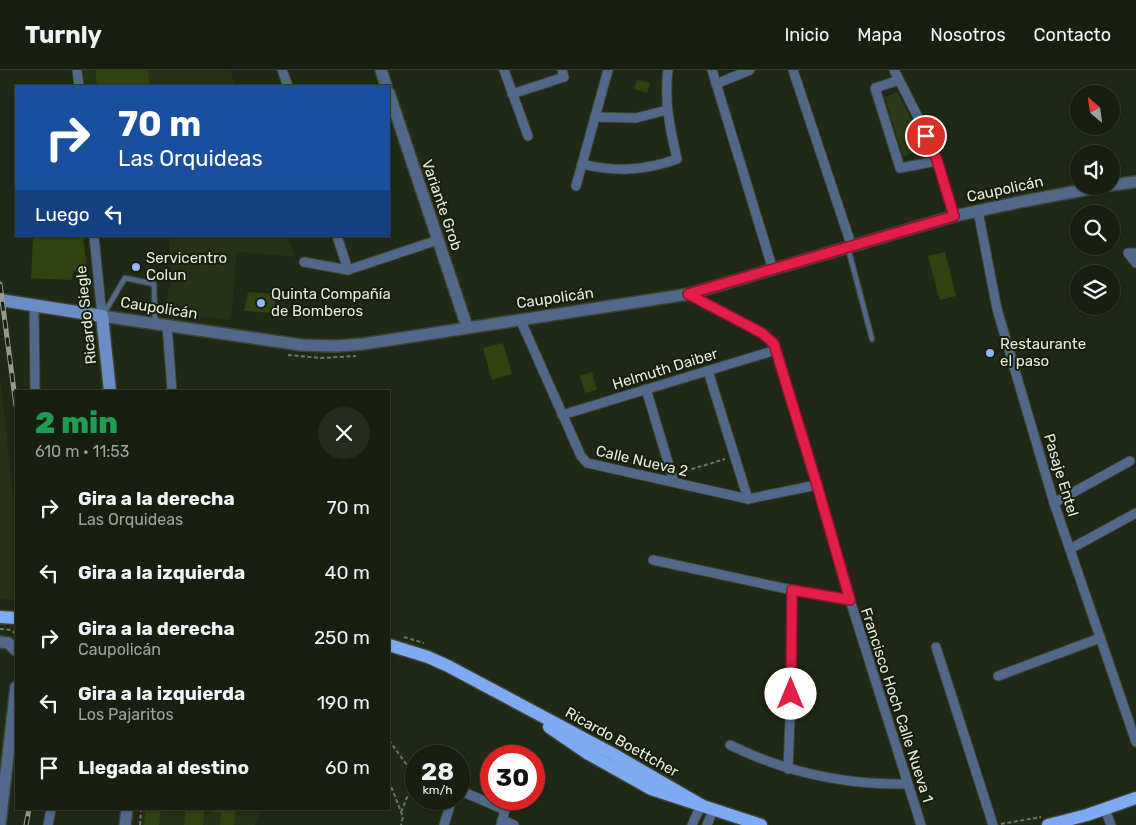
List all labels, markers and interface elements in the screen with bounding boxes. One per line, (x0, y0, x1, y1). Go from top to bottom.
text: Turnly (25, 21, 102, 49)
text: Inicio (784, 24, 829, 46)
text: Mapa (857, 24, 902, 46)
text: Nosotros (930, 24, 1006, 46)
text: Contacto (1034, 24, 1111, 46)
north arrow (1070, 85, 1120, 135)
map controls (1070, 85, 1120, 315)
text: 70 m (118, 103, 201, 145)
icon: right (35, 105, 100, 170)
pin (905, 115, 947, 157)
icon: arrive (912, 122, 940, 150)
text: Las Orquideas (118, 145, 263, 172)
button: sound (1070, 145, 1120, 195)
street label: Variante Grob (418, 157, 466, 253)
street label: Caupolicán (965, 172, 1045, 206)
icon: left (100, 200, 128, 228)
text: Luego (35, 203, 90, 226)
button: search (1070, 205, 1120, 255)
place label: Servicentro Colun (146, 249, 227, 284)
marker: Servicentro Colun (130, 261, 142, 273)
street label: Ricardo Siegle (72, 265, 100, 365)
button: layers (1070, 265, 1120, 315)
street label: Caupolicán (515, 284, 595, 312)
place label: Quinta Compañía de Bomberos (271, 285, 391, 320)
street label: Caupolicán (119, 293, 199, 323)
marker: Quinta Compañía de Bomberos (255, 297, 267, 309)
place label: Restaurante el paso (1000, 335, 1086, 370)
street label: Helmuth Daiber (610, 344, 720, 394)
marker: Restaurante el paso (984, 347, 996, 359)
text: 2 min (35, 405, 118, 441)
button: close (318, 407, 370, 459)
street label: Pasaje Entel (1040, 431, 1082, 519)
text: 610 m · 11:53 (35, 442, 129, 461)
street label: Calle Nueva 2 (594, 442, 690, 480)
text: Gira a la derecha (78, 487, 235, 510)
icon: right (35, 494, 63, 522)
text: 70 m (327, 496, 370, 519)
text: Las Orquideas (78, 510, 183, 529)
icon: left (35, 559, 63, 587)
text: Gira a la izquierda (78, 561, 245, 584)
text: 40 m (325, 561, 370, 584)
street label: Francisco Hoch Calle Nueva 1 (857, 605, 937, 805)
text: Gira a la derecha (78, 617, 235, 640)
icon: right (35, 624, 63, 652)
text: 250 m (314, 626, 370, 649)
text: Caupolicán (78, 640, 161, 659)
position arrow (764, 667, 816, 719)
text: Gira a la izquierda (78, 682, 245, 705)
icon: left (35, 689, 63, 717)
text: 190 m (317, 691, 370, 714)
street label: Ricardo Boettcher (562, 703, 682, 781)
text: Los Pajaritos (78, 705, 174, 724)
speed limit sign: 30 (480, 745, 545, 810)
icon: arrive (35, 754, 63, 782)
text: Llegada al destino (78, 756, 249, 779)
text: 60 m (325, 756, 370, 779)
text: 28 (421, 757, 454, 786)
text: km/h (423, 783, 452, 797)

